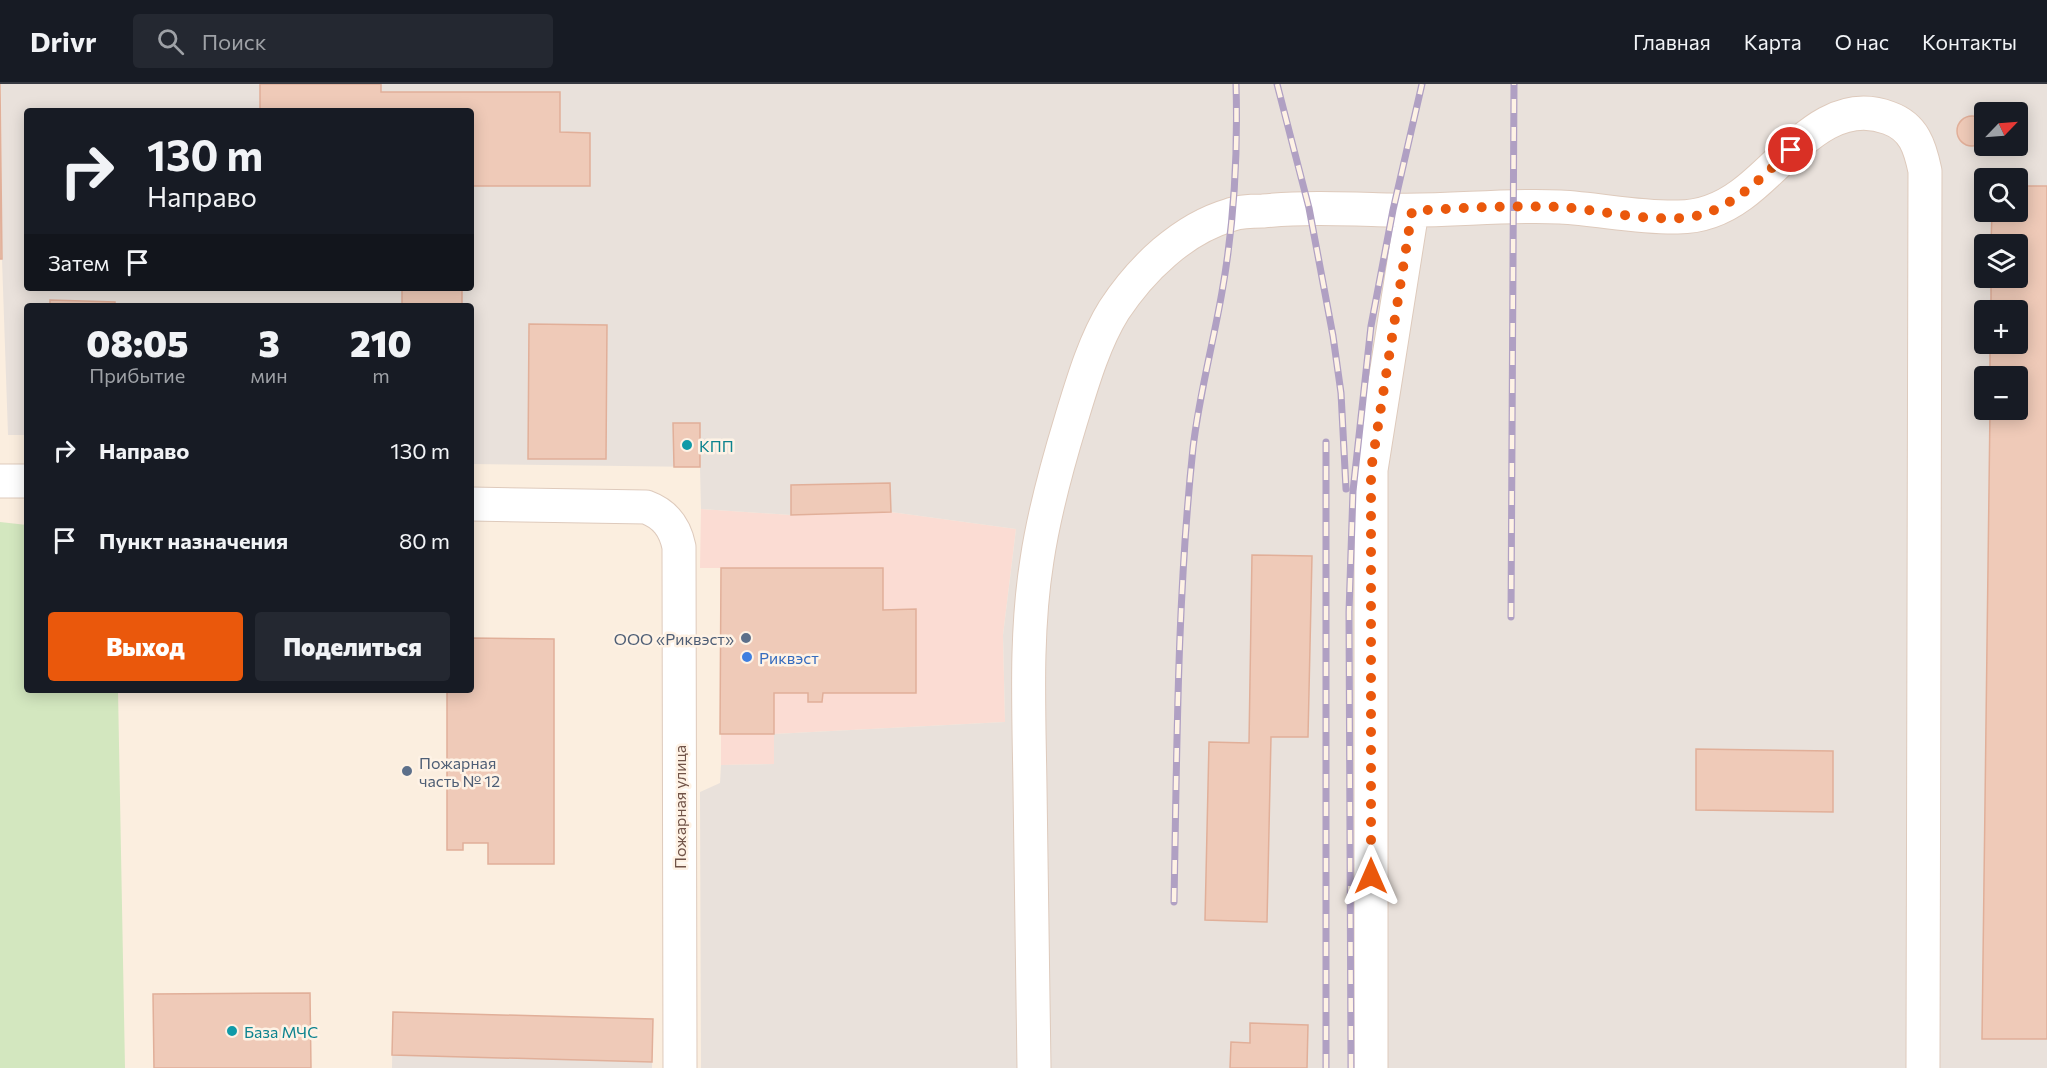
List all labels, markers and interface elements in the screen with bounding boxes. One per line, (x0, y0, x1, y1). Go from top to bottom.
search box (133, 14, 553, 68)
text: Drivr (30, 24, 97, 58)
icon: search (154, 25, 187, 58)
text: Поиск (202, 28, 266, 55)
text: Главная (1633, 29, 1711, 54)
text: Карта (1744, 29, 1802, 54)
text: О нас (1835, 29, 1889, 54)
text: Контакты (1922, 29, 2017, 54)
north arrow (1974, 102, 2028, 156)
map controls (1974, 102, 2028, 420)
pin (1765, 124, 1816, 175)
text: 130 m (147, 128, 263, 180)
icon: right (48, 132, 126, 210)
icon: arrive (1774, 133, 1807, 166)
button: search (1974, 168, 2028, 222)
text: Направо (147, 180, 257, 213)
button: layers (1974, 234, 2028, 288)
icon: arrive (121, 246, 154, 279)
text: Затем (48, 249, 109, 276)
button: + (1974, 300, 2028, 354)
text: 08:05 (86, 320, 188, 364)
text: 3 (259, 320, 280, 364)
text: 210 (350, 320, 412, 364)
text: Прибытие (89, 363, 185, 387)
text: мин (251, 363, 288, 387)
text: m (372, 363, 390, 387)
button: − (1974, 366, 2028, 420)
icon: right (48, 434, 81, 467)
place label: КПП (699, 436, 734, 455)
text: Направо (99, 437, 189, 464)
text: 130 m (390, 437, 450, 464)
marker: КПП (680, 438, 694, 452)
icon: arrive (48, 524, 81, 557)
text: Пункт назначения (99, 527, 288, 554)
text: 80 m (399, 527, 450, 554)
button: Выход (48, 612, 243, 681)
button: Поделиться (255, 612, 450, 681)
place label: ООО «Риквэст» (614, 629, 734, 648)
marker: ООО «Риквэст» (739, 631, 753, 645)
place label: Риквэст (759, 648, 819, 667)
marker: Риквэст (740, 650, 754, 664)
street label: Пожарная улица (670, 745, 689, 869)
place label: Пожарная часть № 12 (419, 753, 500, 790)
marker: Пожарная часть № 12 (400, 764, 414, 778)
position arrow (1339, 844, 1403, 908)
place label: База МЧС (244, 1022, 318, 1041)
marker: База МЧС (225, 1024, 239, 1038)

